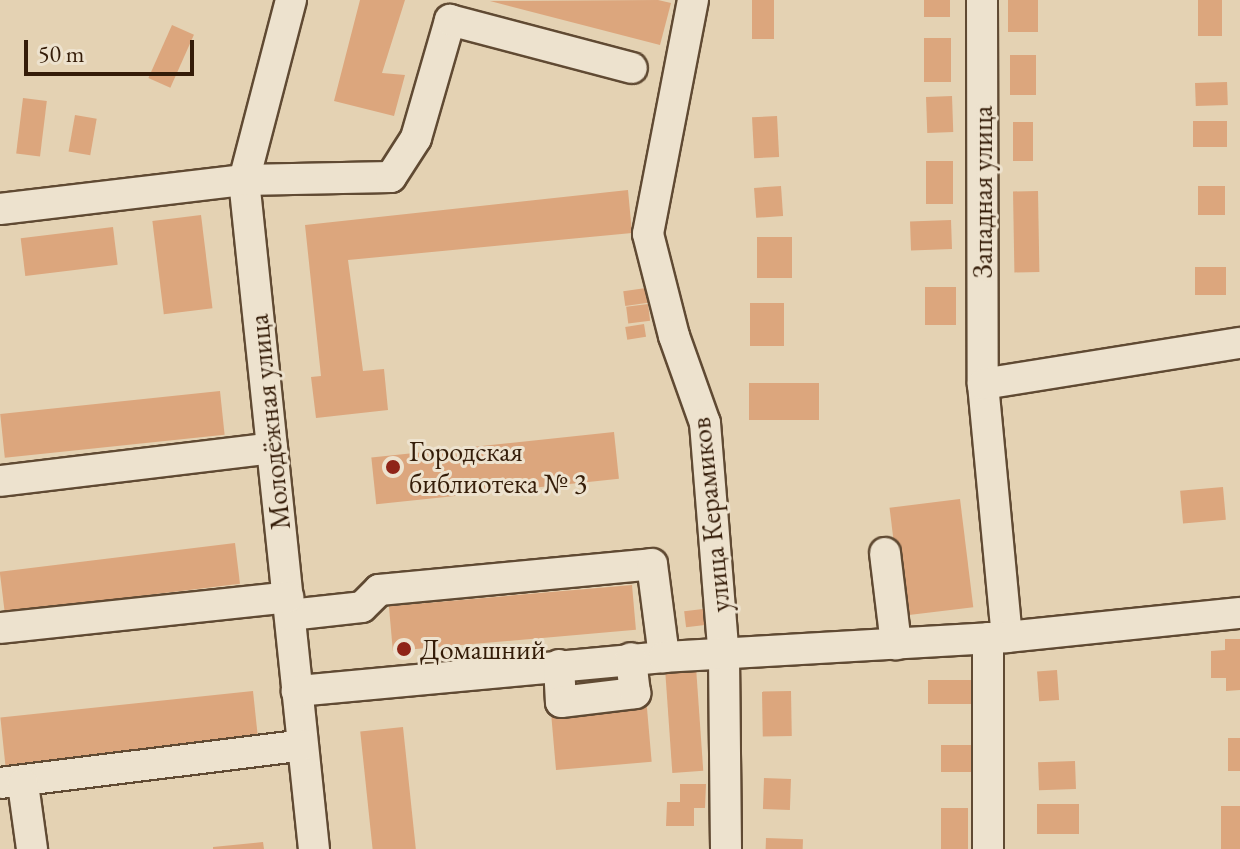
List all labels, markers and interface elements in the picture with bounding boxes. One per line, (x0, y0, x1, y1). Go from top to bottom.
scale bar (28, 24, 198, 74)
text: 50 m (38, 38, 85, 69)
street label: Западная улица (965, 106, 999, 278)
street label: Молодёжная улица (241, 313, 297, 531)
street label: улица Керамиков (683, 416, 737, 614)
place label: Городская библиотека № 3 (409, 434, 587, 500)
marker: Городская библиотека № 3 (384, 458, 402, 476)
place label: Домашний (420, 632, 546, 666)
marker: Домашний (395, 640, 413, 658)

